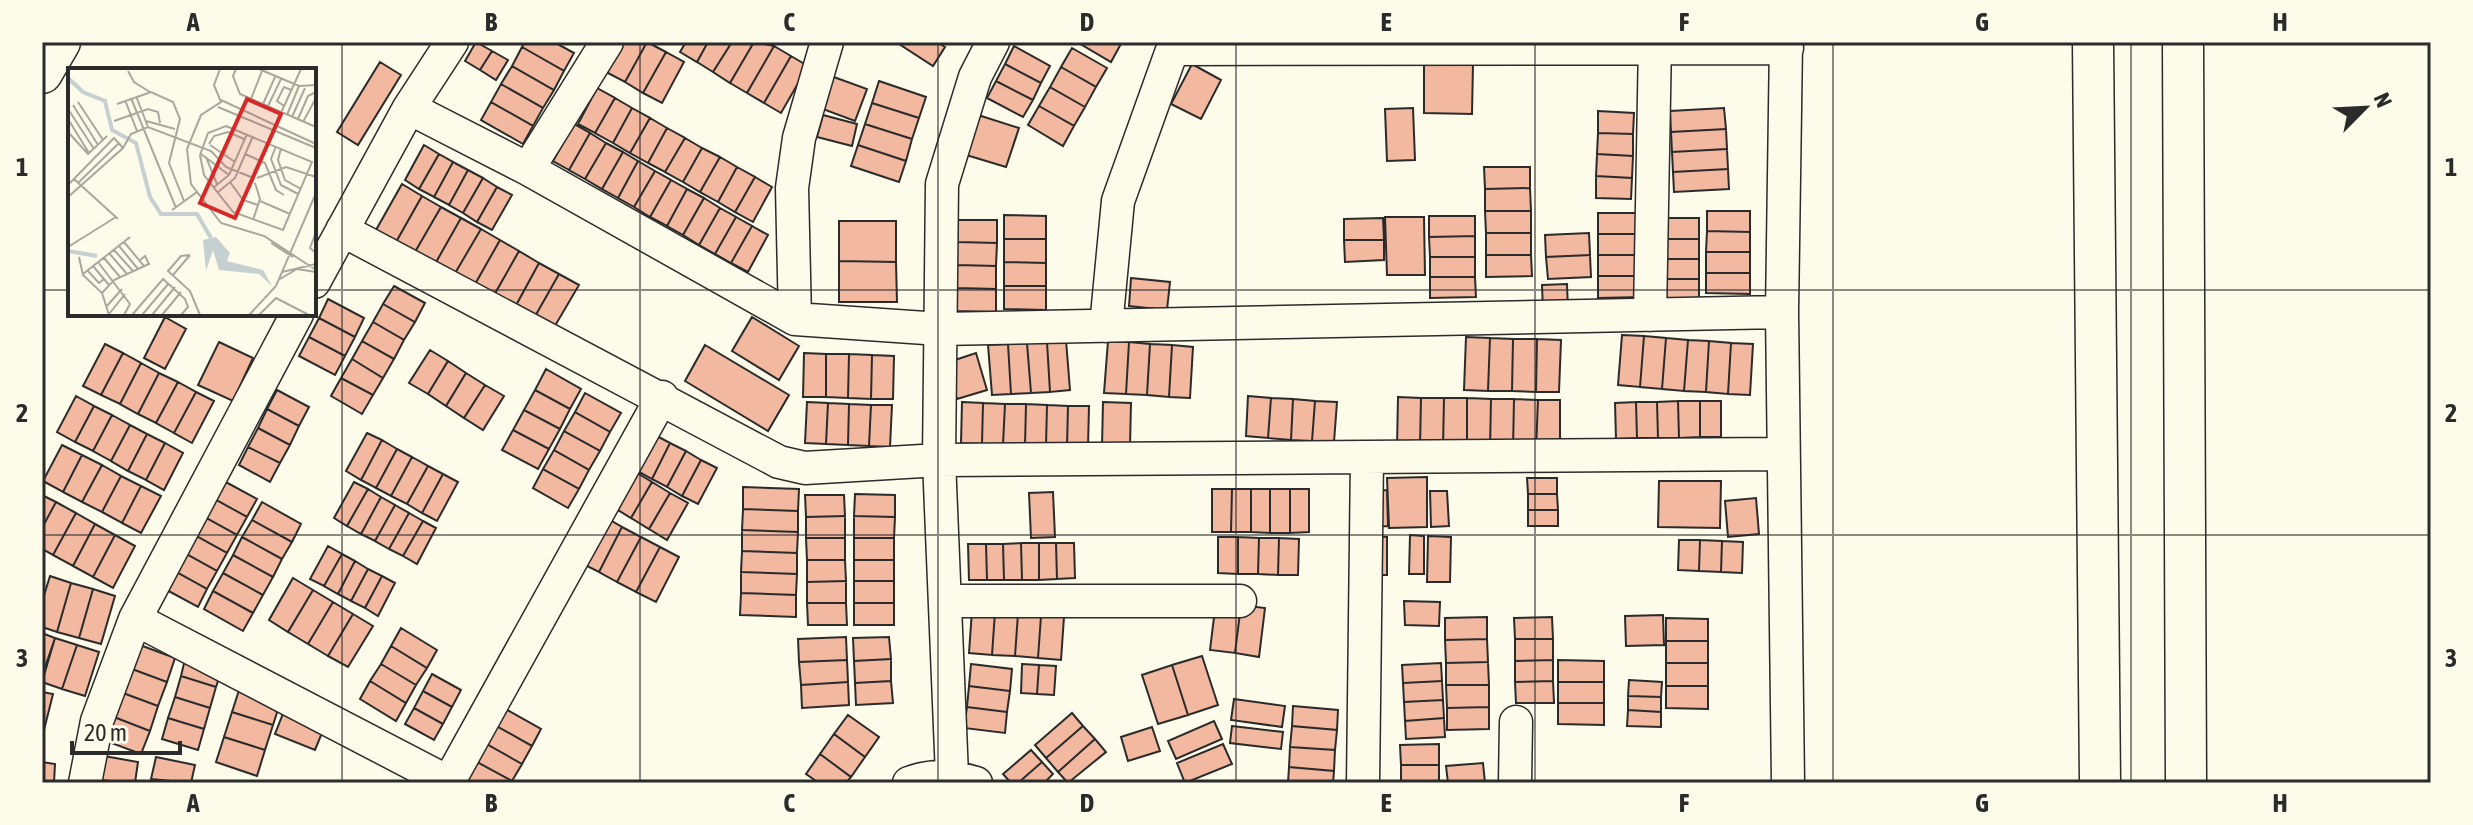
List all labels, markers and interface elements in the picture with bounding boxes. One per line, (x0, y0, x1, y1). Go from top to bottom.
text: A (186, 7, 200, 37)
text: B (485, 7, 498, 37)
text: C (783, 7, 795, 37)
text: D (1080, 7, 1094, 37)
text: E (1380, 7, 1392, 37)
text: F (1679, 7, 1690, 37)
text: G (1975, 7, 1989, 37)
text: H (2272, 7, 2288, 37)
inset map (68, 68, 316, 316)
north arrow (2325, 68, 2405, 148)
text: N (2369, 89, 2398, 111)
text: 1 (16, 152, 28, 182)
text: 1 (2445, 152, 2457, 182)
text: 2 (16, 398, 28, 428)
text: 2 (2445, 398, 2457, 428)
text: 3 (16, 643, 28, 673)
text: 3 (2445, 643, 2457, 673)
scale bar (72, 705, 180, 755)
text: 20 m (84, 719, 127, 746)
text: A (186, 788, 200, 818)
text: B (485, 788, 498, 818)
text: C (783, 788, 795, 818)
text: D (1080, 788, 1094, 818)
text: E (1380, 788, 1392, 818)
text: F (1679, 788, 1690, 818)
text: G (1975, 788, 1989, 818)
text: H (2272, 788, 2288, 818)

